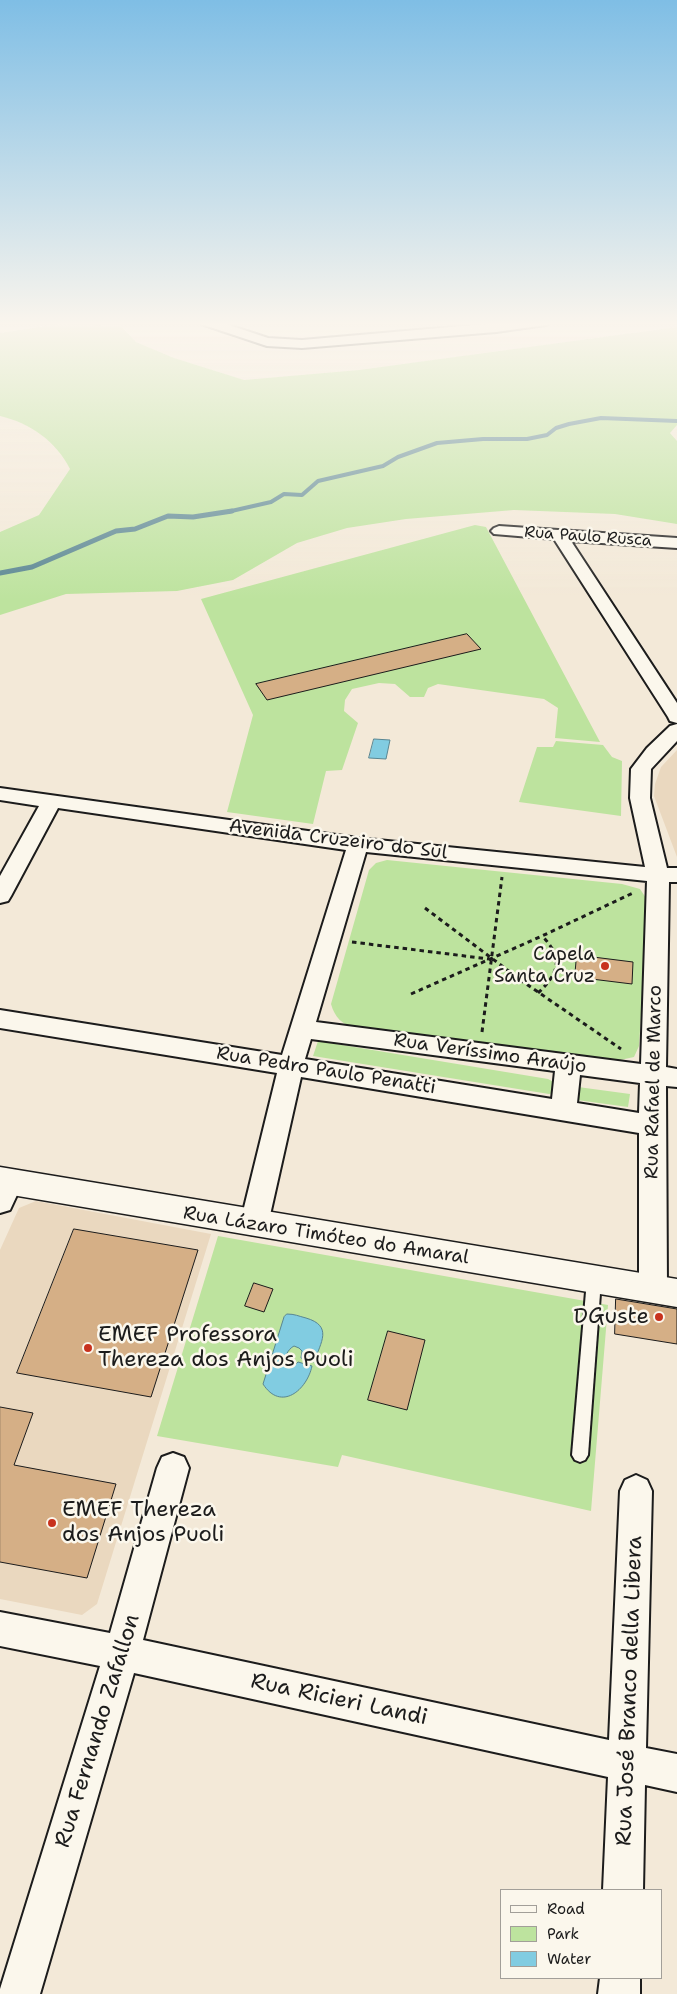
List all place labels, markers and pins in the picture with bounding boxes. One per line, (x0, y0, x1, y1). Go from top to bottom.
place label: Capela Santa Cruz (494, 944, 595, 988)
marker: Capela Santa Cruz (599, 960, 611, 972)
place label: DGuste (573, 1304, 649, 1330)
marker: DGuste (653, 1311, 665, 1323)
place label: EMEF Professora Thereza dos Anjos Puoli (98, 1322, 354, 1374)
marker: EMEF Professora Thereza dos Anjos Puoli (82, 1342, 94, 1354)
place label: EMEF Thereza dos Anjos Puoli (62, 1497, 224, 1548)
marker: EMEF Thereza dos Anjos Puoli (46, 1517, 58, 1529)

